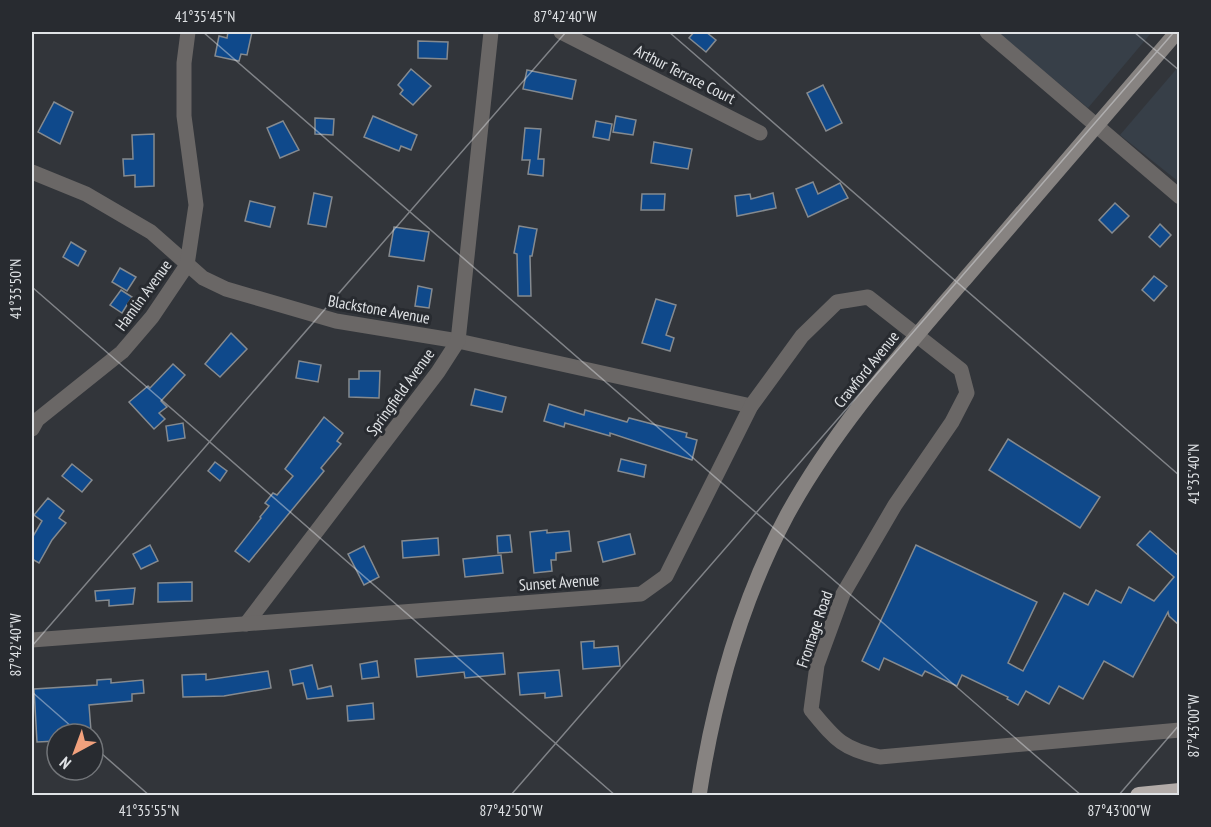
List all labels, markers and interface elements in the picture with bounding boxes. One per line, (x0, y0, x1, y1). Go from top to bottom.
text: 41°35'45"N (175, 7, 235, 26)
text: 87°42'40"W (533, 7, 597, 26)
street label: Arthur Terrace Court (631, 40, 739, 108)
street label: Hamlin Avenue (111, 256, 175, 334)
text: 41°35'50"N (6, 259, 25, 319)
street label: Blackstone Avenue (326, 290, 432, 328)
street label: Crawford Avenue (829, 327, 903, 411)
street label: Springfield Avenue (362, 344, 438, 440)
text: 41°35'40"N (1184, 444, 1203, 504)
street label: Sunset Avenue (518, 569, 600, 595)
street label: Frontage Road (792, 588, 836, 670)
text: 87°42'40"W (6, 613, 25, 677)
text: 87°43'00"W (1184, 694, 1203, 758)
north arrow (45, 722, 105, 782)
text: N (55, 753, 75, 774)
text: 41°35'55"N (119, 801, 179, 820)
text: 87°42'50"W (479, 801, 543, 820)
text: 87°43'00"W (1087, 801, 1151, 820)

